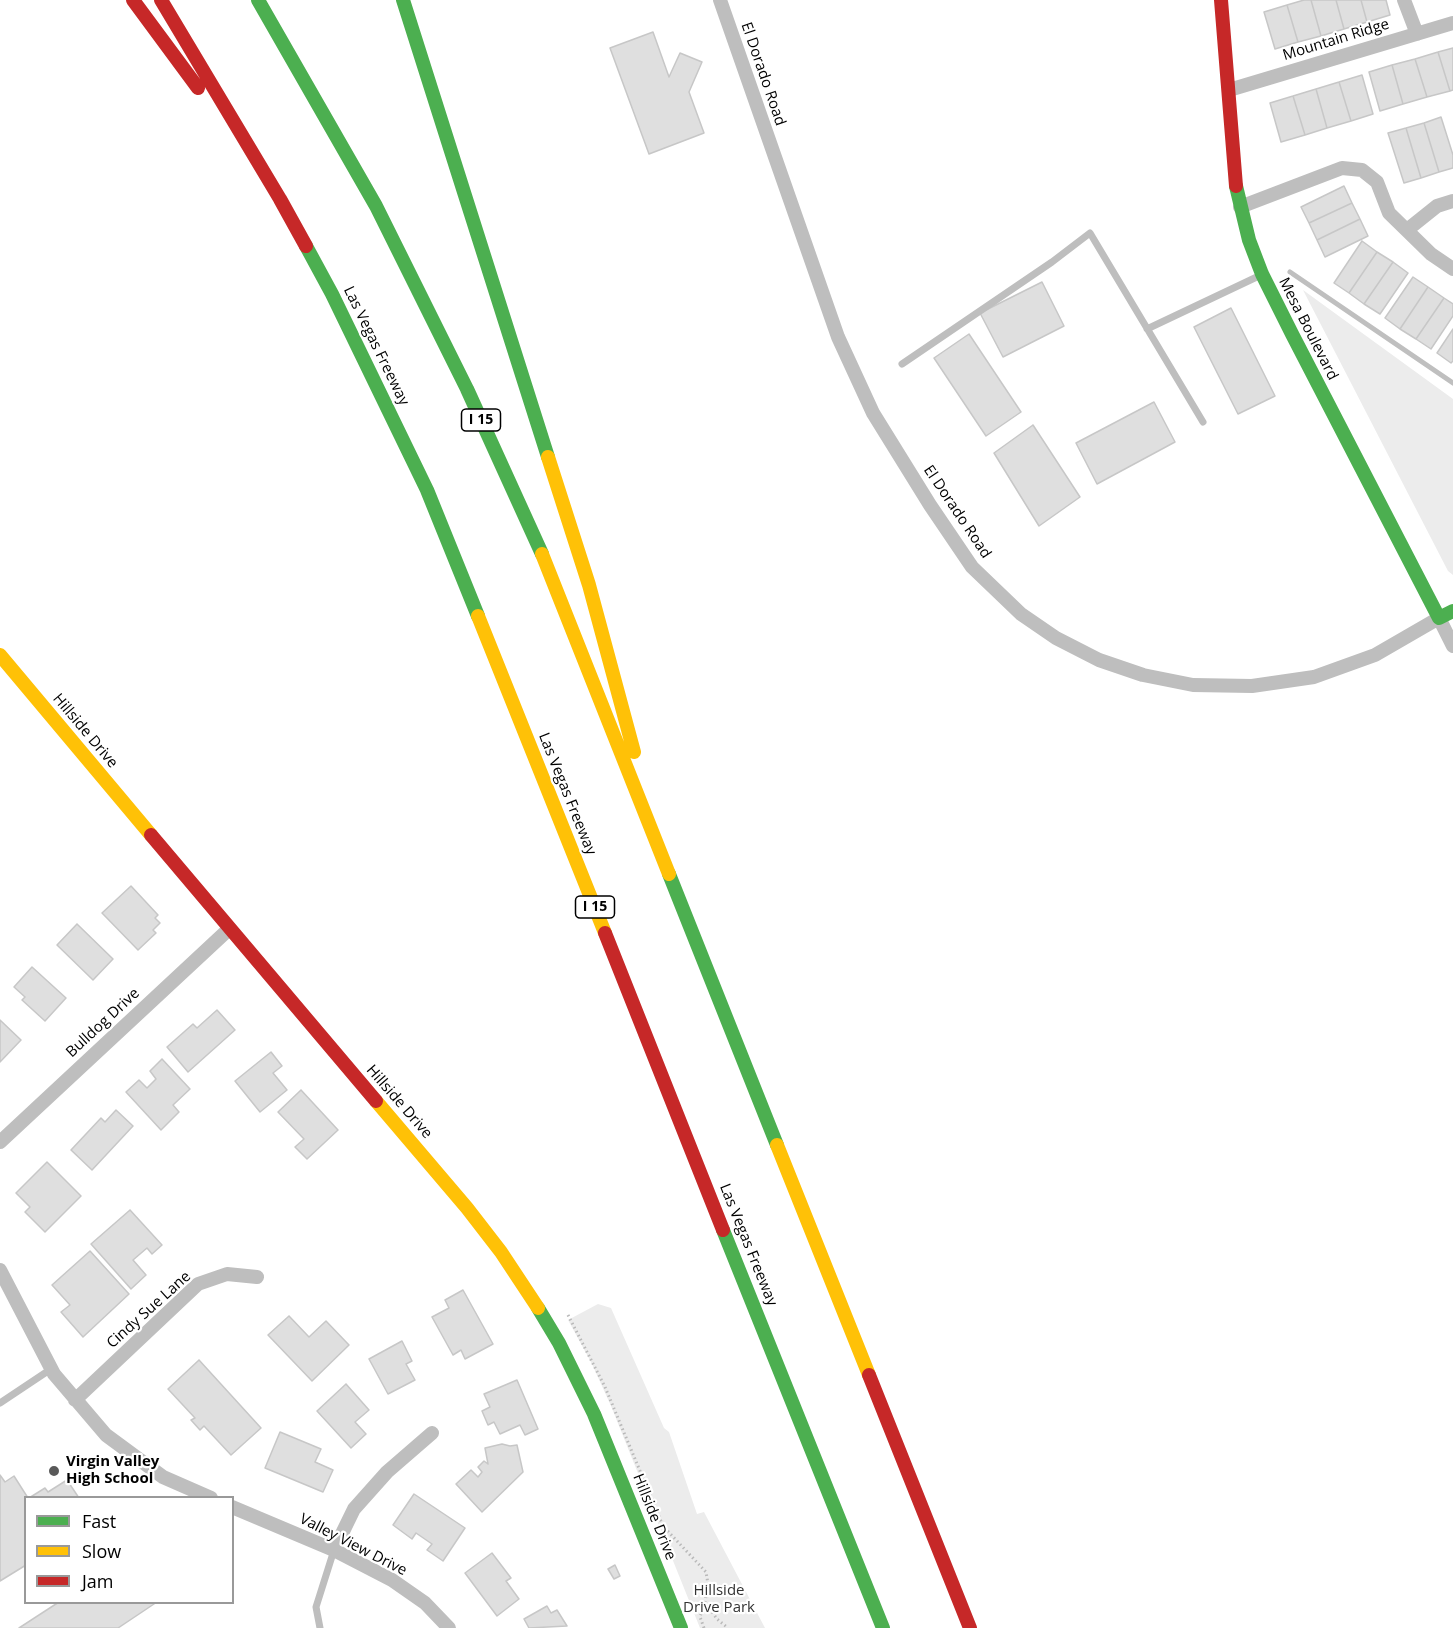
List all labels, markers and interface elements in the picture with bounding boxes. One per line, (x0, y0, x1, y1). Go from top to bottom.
street label: Mountain Ridge (1281, 15, 1391, 65)
street label: El Dorado Road (737, 20, 789, 128)
street label: Mesa Boulevard (1274, 275, 1342, 383)
street label: Las Vegas Freeway (339, 284, 413, 408)
road number: I 15 (462, 409, 500, 431)
street label: El Dorado Road (919, 462, 995, 562)
street label: Hillside Drive (49, 690, 121, 772)
street label: Las Vegas Freeway (534, 730, 600, 858)
road number: I 15 (576, 896, 614, 918)
street label: Bulldog Drive (63, 985, 143, 1061)
street label: Hillside Drive (362, 1062, 436, 1142)
street label: Las Vegas Freeway (715, 1181, 781, 1309)
street label: Cindy Sue Lane (103, 1268, 195, 1352)
place label: Virgin Valley High School (66, 1453, 159, 1488)
marker: Virgin Valley High School (47, 1464, 61, 1478)
street label: Hillside Drive (629, 1471, 679, 1563)
legend (24, 1496, 234, 1604)
text: Fast (82, 1509, 116, 1533)
street label: Valley View Drive (296, 1510, 410, 1580)
text: Slow (82, 1539, 121, 1563)
text: Jam (82, 1569, 114, 1593)
park label: Hillside Drive Park (683, 1582, 755, 1617)

